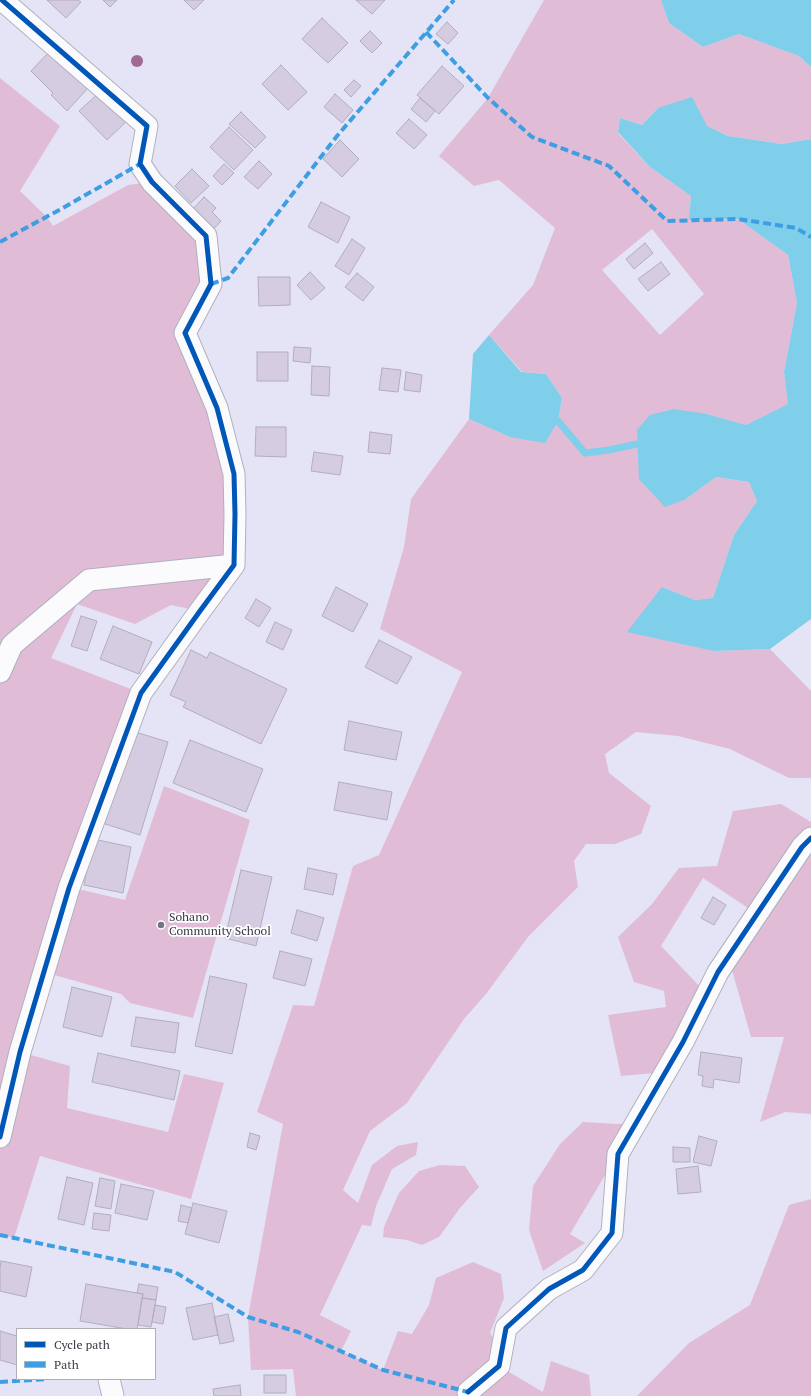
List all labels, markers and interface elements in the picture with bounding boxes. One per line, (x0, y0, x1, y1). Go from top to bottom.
place label: Sohano Community School (169, 911, 271, 939)
marker: Sohano Community School (156, 920, 166, 930)
legend (16, 1328, 156, 1380)
text: Cycle path (54, 1337, 110, 1352)
text: Path (54, 1357, 79, 1372)

